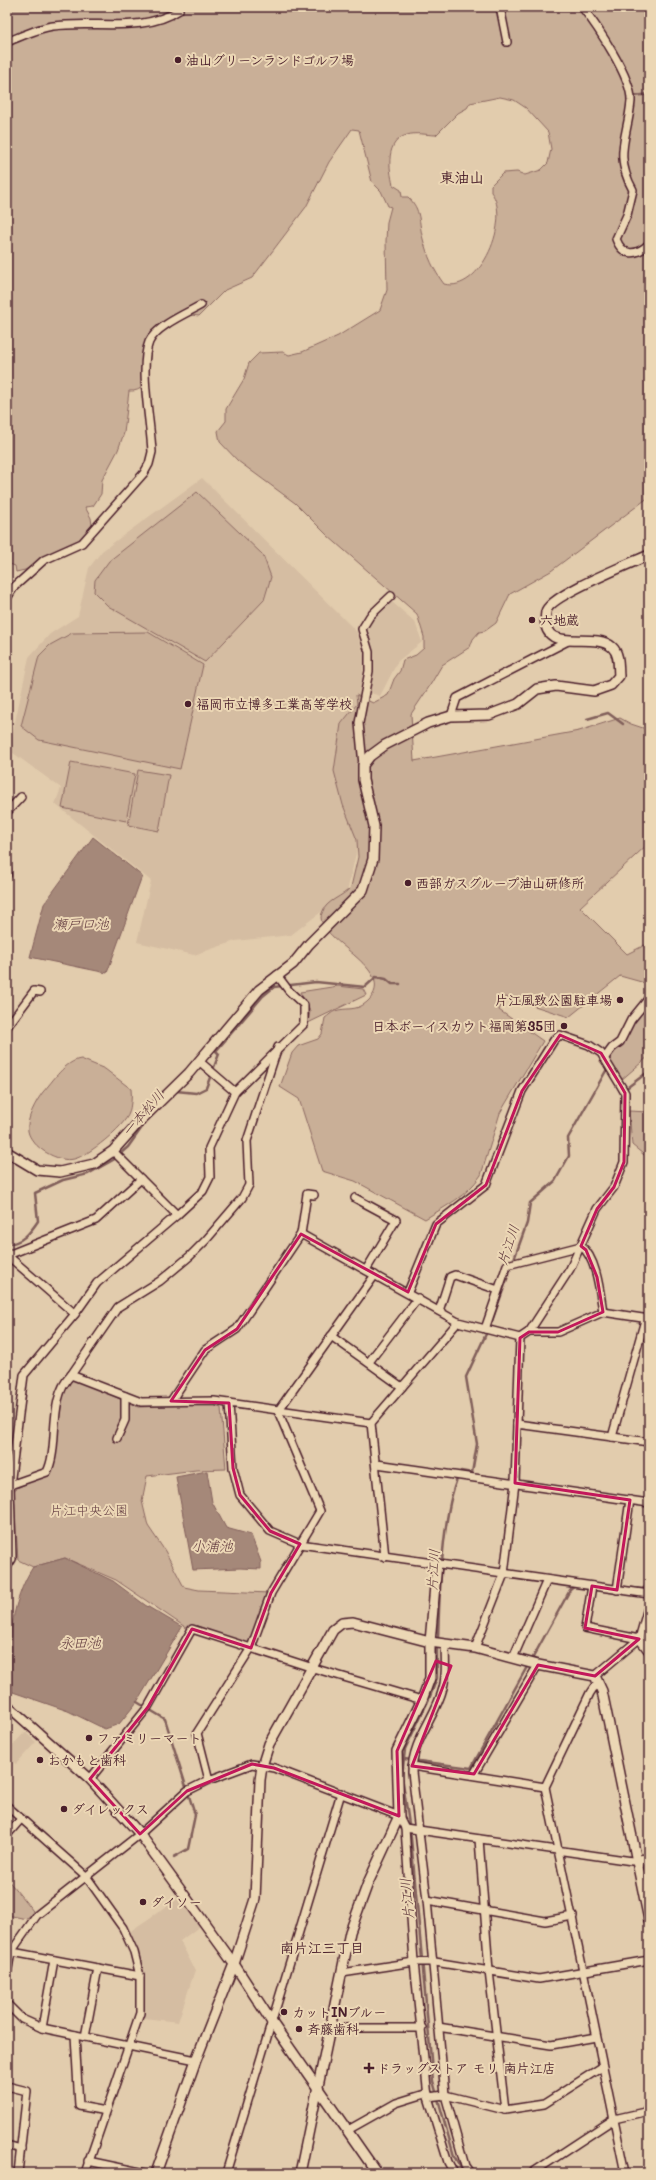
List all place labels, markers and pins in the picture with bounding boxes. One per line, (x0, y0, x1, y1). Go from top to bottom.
place label: 油山グリーンランドゴルフ場 (186, 51, 354, 68)
marker: 油山グリーンランドゴルフ場 (173, 55, 183, 65)
place label: 六地蔵 (540, 611, 579, 628)
marker: 六地蔵 (527, 615, 537, 625)
place label: 福岡市立博多工業高等学校 (196, 695, 352, 712)
marker: 福岡市立博多工業高等学校 (183, 699, 193, 709)
place label: 西部ガスグループ油山研修所 (416, 874, 584, 891)
marker: 西部ガスグループ油山研修所 (403, 878, 413, 888)
place label: 片江風致公園駐車場 (495, 991, 612, 1008)
marker: 片江風致公園駐車場 (615, 995, 625, 1005)
place label: 日本ボーイスカウト福岡第35団 (372, 1017, 556, 1034)
marker: 日本ボーイスカウト福岡第35団 (559, 1021, 569, 1031)
place label: ファミリーマート (97, 1729, 202, 1746)
marker: ファミリーマート (84, 1733, 94, 1743)
place label: おかもと歯科 (48, 1751, 127, 1768)
marker: おかもと歯科 (35, 1755, 45, 1765)
place label: ダイレックス (72, 1800, 149, 1817)
marker: ダイレックス (59, 1804, 69, 1814)
place label: ダイソー (151, 1893, 202, 1910)
marker: ダイソー (138, 1897, 148, 1907)
place label: カットINブルー (292, 2003, 386, 2020)
marker: カットINブルー (279, 2007, 289, 2017)
place label: 斉藤歯科 (307, 2020, 360, 2037)
marker: 斉藤歯科 (294, 2024, 304, 2034)
place label: ドラッグストア モリ 南片江店 (377, 2059, 556, 2076)
marker: ドラッグストア モリ 南片江店 (364, 2063, 374, 2073)

